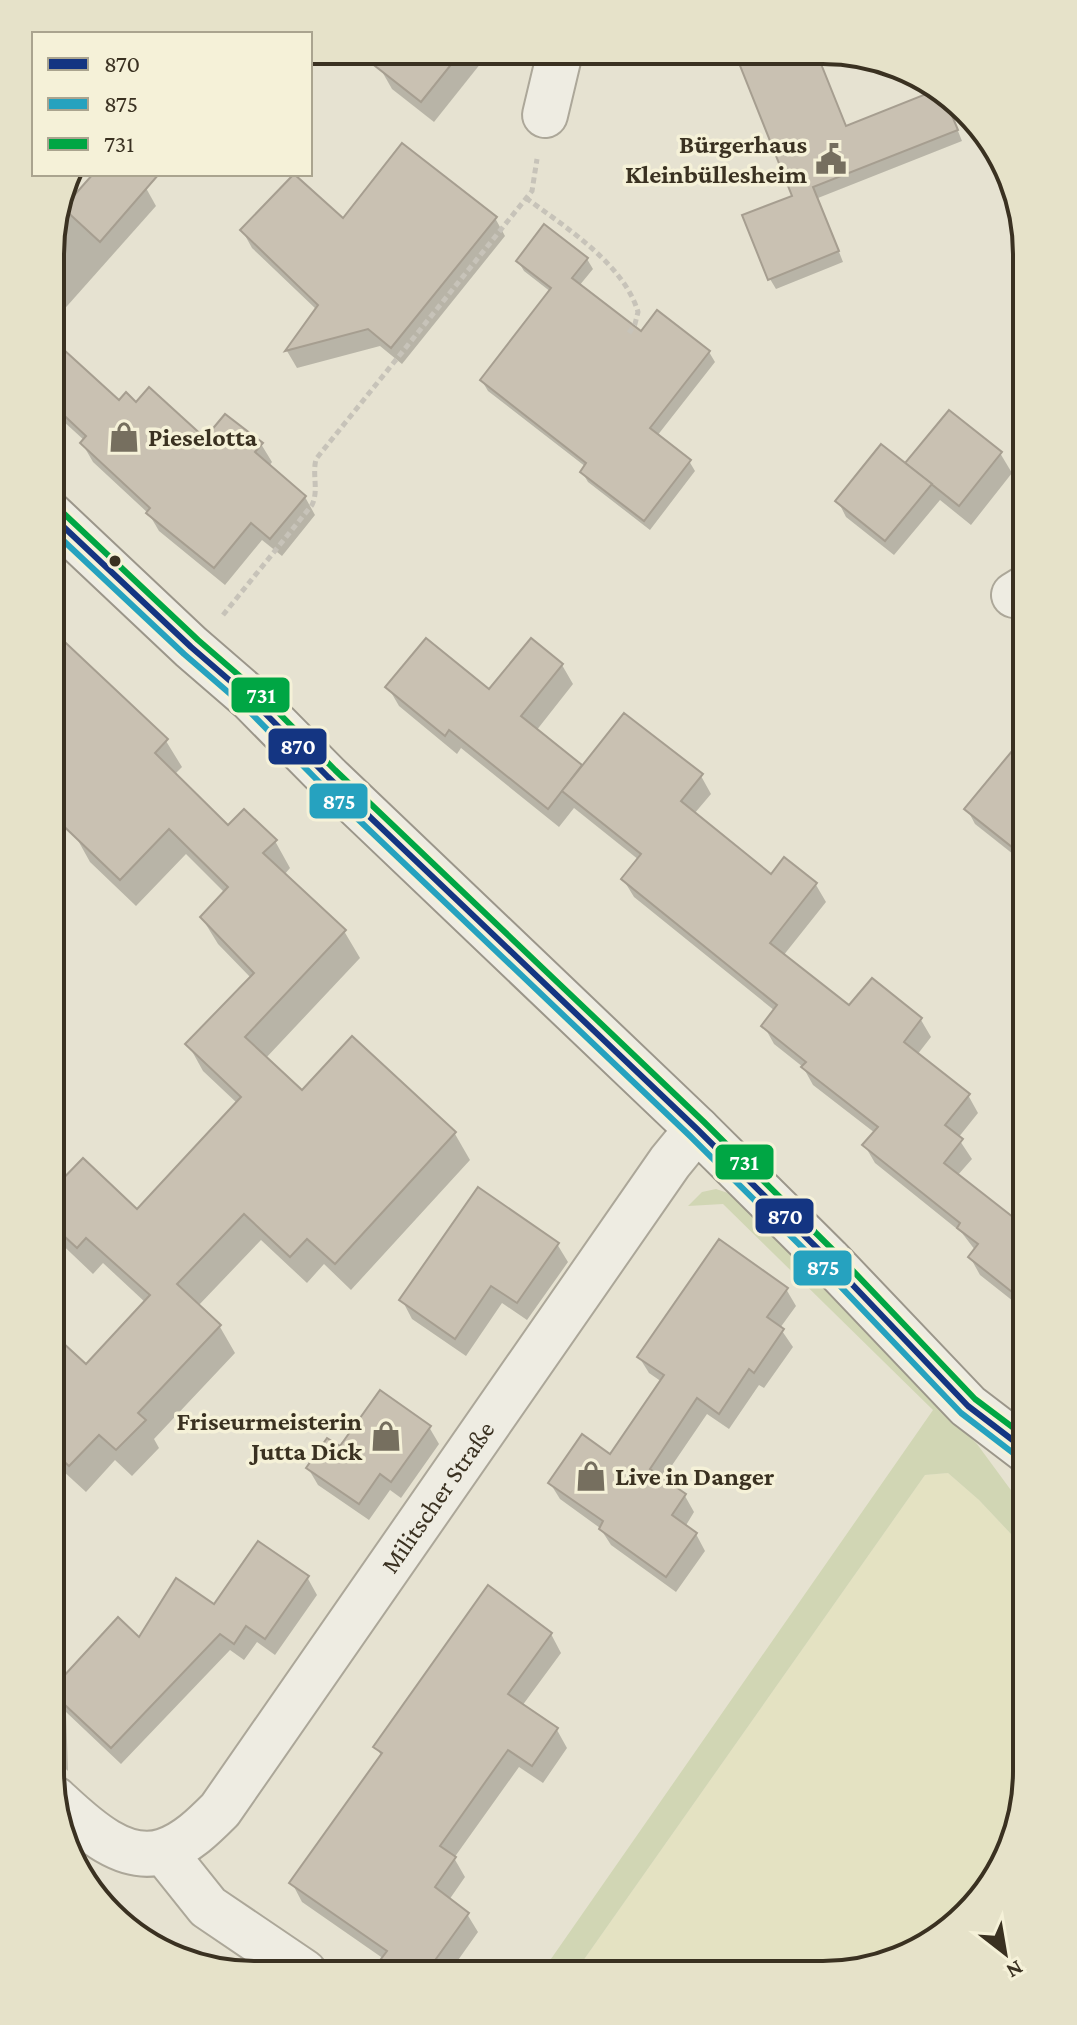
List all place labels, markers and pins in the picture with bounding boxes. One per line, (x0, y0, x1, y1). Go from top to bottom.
place label: Bürgerhaus Kleinbüllesheim (625, 130, 807, 189)
public building icon: Bürgerhaus Kleinbüllesheim (814, 142, 848, 176)
shop icon: Pieselotta (107, 420, 141, 454)
place label: Pieselotta (148, 423, 257, 452)
unlabelled marker (107, 553, 123, 569)
place label: Friseurmeisterin Jutta Dick (177, 1407, 363, 1466)
shop icon: Friseurmeisterin Jutta Dick (369, 1419, 403, 1453)
shop icon: Live in Danger (574, 1459, 608, 1493)
place label: Live in Danger (615, 1462, 775, 1491)

